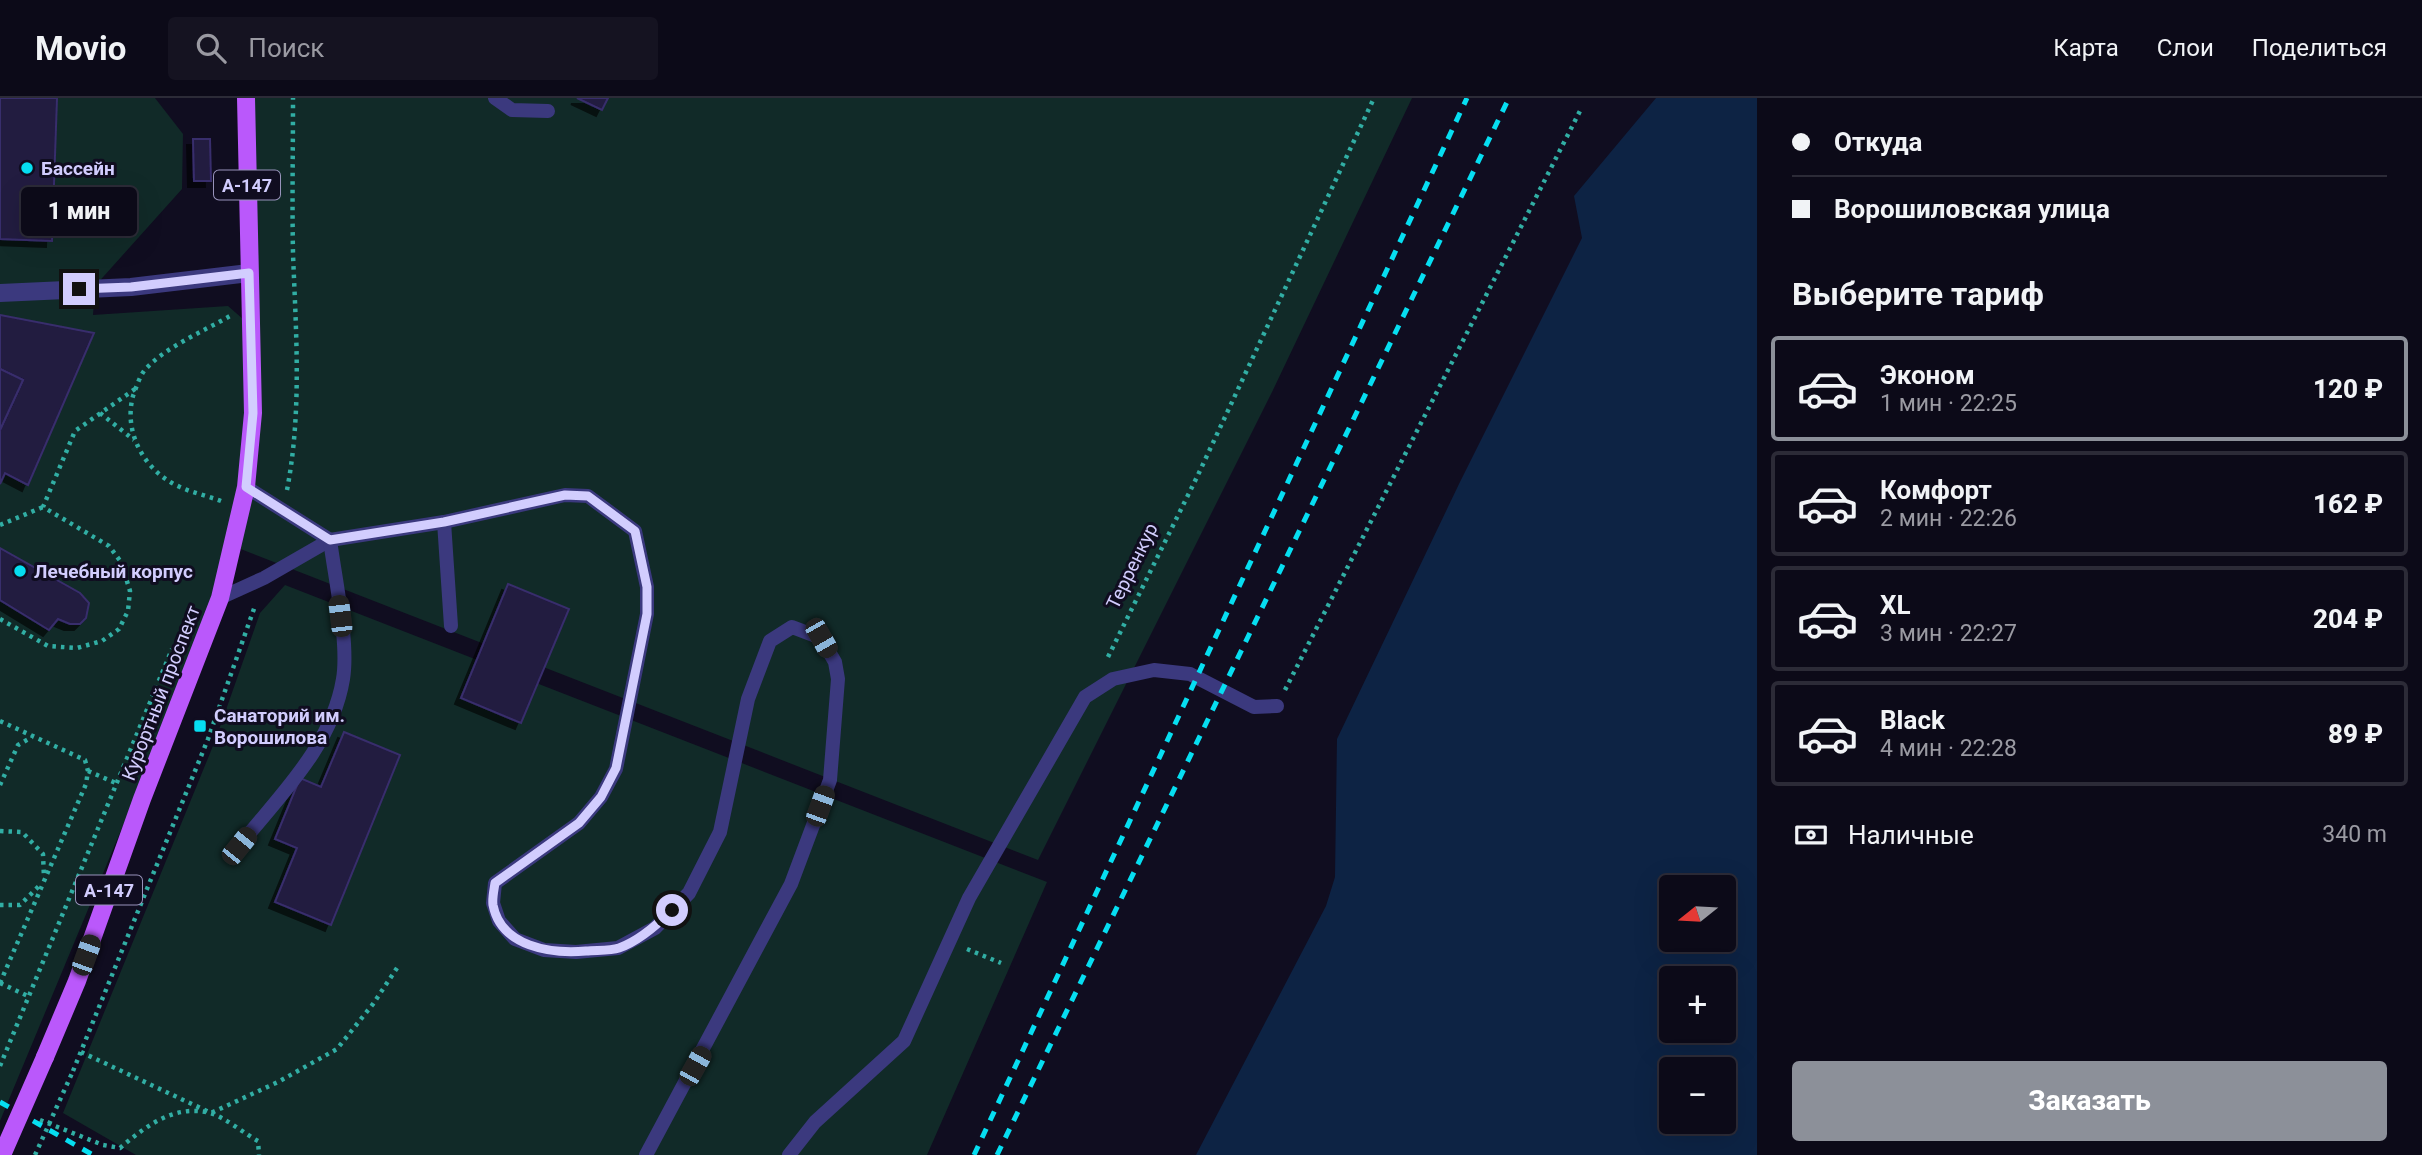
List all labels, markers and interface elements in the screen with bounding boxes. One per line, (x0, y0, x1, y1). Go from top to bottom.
search box (168, 17, 658, 80)
text: Movio (35, 29, 126, 68)
icon: search (192, 29, 230, 67)
text: Поиск (248, 33, 324, 63)
text: Карта (2053, 34, 2119, 62)
text: Слои (2157, 34, 2214, 62)
text: Поделиться (2252, 34, 2387, 62)
text: Откуда (1834, 127, 1923, 157)
place label: Бассейн (41, 157, 115, 180)
marker: Бассейн (19, 160, 35, 176)
road number: А-147 (214, 170, 280, 200)
callout: 1 мин (21, 188, 137, 236)
text: Ворошиловская улица (1834, 194, 2110, 224)
text: 1 мин (48, 198, 110, 225)
route end (63, 273, 95, 305)
text: Выберите тариф (1792, 275, 2044, 313)
icon: car (1796, 357, 1859, 420)
text: Эконом (1880, 360, 1975, 390)
text: 120 ₽ (2313, 374, 2383, 404)
text: 1 мин · 22:25 (1880, 390, 2017, 417)
icon: car (1796, 472, 1859, 535)
text: Комфорт (1880, 475, 1992, 505)
text: 162 ₽ (2313, 489, 2383, 519)
text: 2 мин · 22:26 (1880, 505, 2017, 532)
street label: Терренкур (1101, 519, 1163, 613)
place label: Лечебный корпус (34, 560, 193, 583)
marker: Лечебный корпус (12, 563, 28, 579)
icon: car (1796, 587, 1859, 650)
text: XL (1880, 590, 1911, 620)
car (328, 594, 353, 638)
street label: Курортный проспект (117, 602, 205, 784)
text: 204 ₽ (2313, 604, 2383, 634)
car (802, 615, 841, 661)
text: 3 мин · 22:27 (1880, 620, 2017, 647)
icon: car (1796, 702, 1859, 765)
place label: Санаторий им. Ворошилова (214, 704, 345, 749)
text: Black (1880, 705, 1945, 735)
marker: Санаторий им. Ворошилова (192, 718, 208, 734)
text: 89 ₽ (2328, 719, 2383, 749)
text: 4 мин · 22:28 (1880, 735, 2017, 762)
car (803, 783, 838, 829)
icon: cash (1792, 816, 1830, 854)
text: Наличные (1848, 820, 1974, 850)
text: 340 m (2322, 821, 2387, 848)
car (218, 823, 261, 869)
north arrow (1659, 875, 1736, 952)
map controls (1659, 875, 1736, 1134)
road number: А-147 (76, 876, 142, 904)
route start (656, 894, 688, 926)
car (69, 932, 104, 978)
button: + (1659, 966, 1736, 1043)
car (676, 1043, 715, 1089)
button: − (1659, 1057, 1736, 1134)
button: Заказать (1792, 1061, 2387, 1141)

